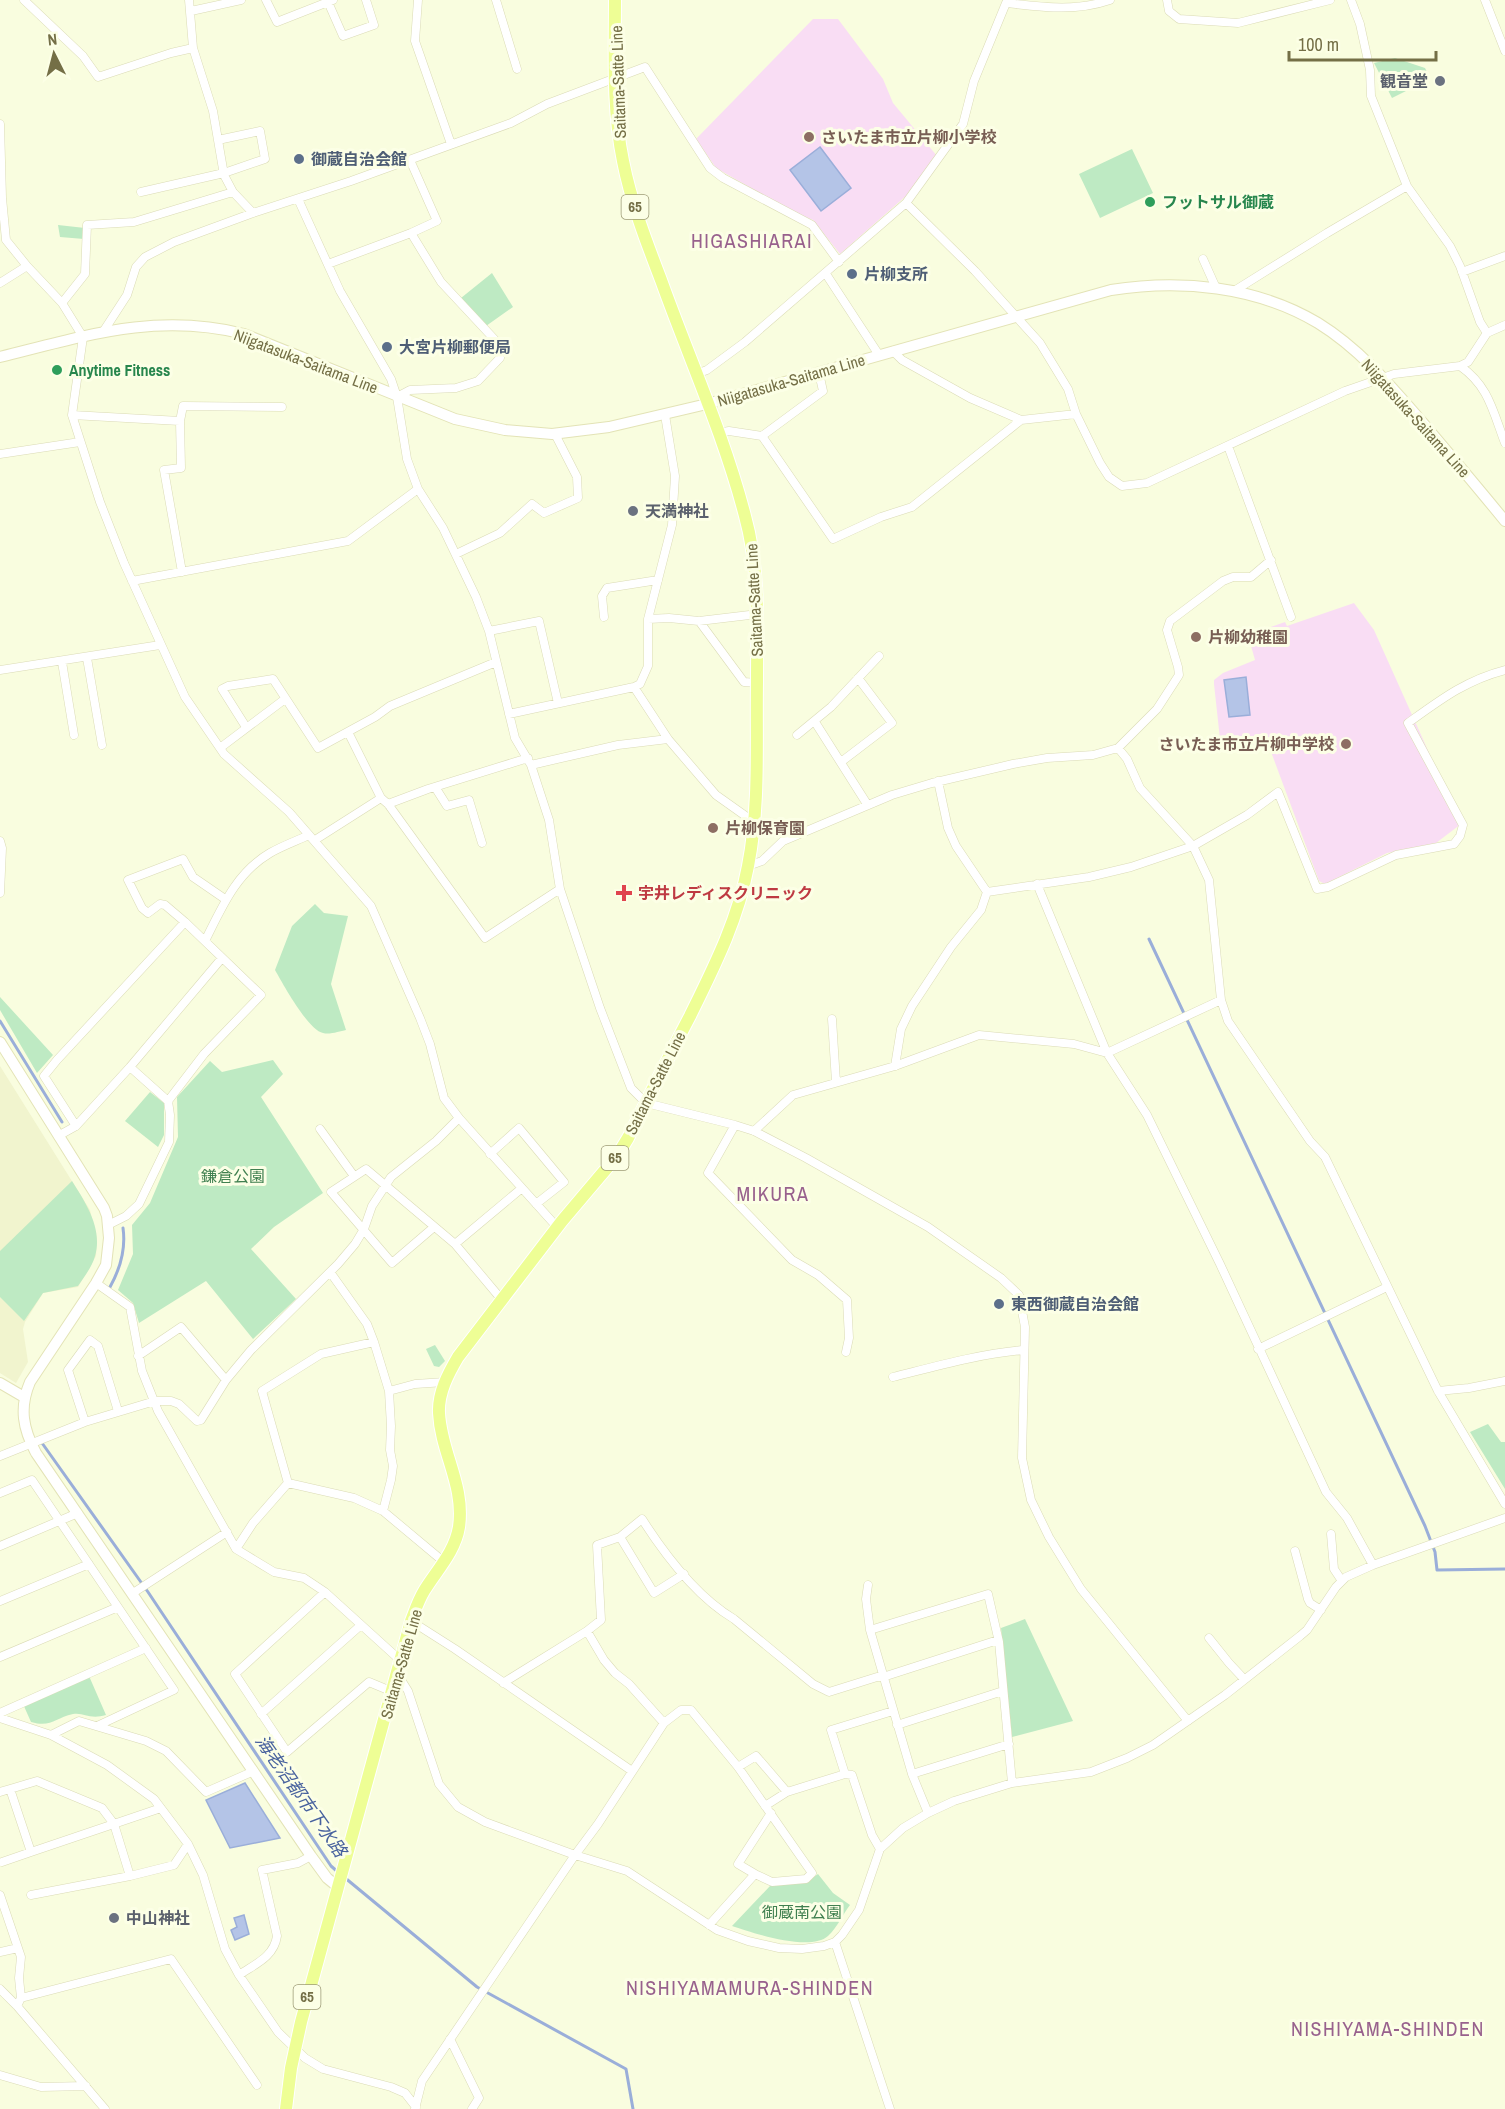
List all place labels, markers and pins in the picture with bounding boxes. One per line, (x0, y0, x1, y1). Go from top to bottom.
place label: 観音堂 (1380, 70, 1428, 92)
marker: 観音堂 (1433, 74, 1447, 88)
place label: さいたま市立片柳小学校 (821, 126, 997, 148)
marker: さいたま市立片柳小学校 (802, 130, 816, 144)
place label: 御蔵自治会館 (311, 148, 407, 170)
marker: 御蔵自治会館 (292, 152, 306, 166)
place label: フットサル御蔵 (1162, 191, 1274, 213)
marker: フットサル御蔵 (1143, 195, 1157, 209)
place label: 片柳支所 (864, 263, 928, 285)
marker: 片柳支所 (845, 267, 859, 281)
place label: 大宮片柳郵便局 (399, 336, 511, 358)
marker: 大宮片柳郵便局 (380, 340, 394, 354)
place label: Anytime Fitness (69, 359, 170, 381)
marker: Anytime Fitness (50, 363, 64, 377)
place label: 天満神社 (645, 500, 709, 522)
marker: 天満神社 (626, 504, 640, 518)
place label: 片柳幼稚園 (1208, 626, 1288, 648)
marker: 片柳幼稚園 (1189, 630, 1203, 644)
place label: さいたま市立片柳中学校 (1158, 733, 1334, 755)
marker: さいたま市立片柳中学校 (1339, 737, 1353, 751)
place label: 片柳保育園 (725, 817, 805, 839)
marker: 片柳保育園 (706, 821, 720, 835)
place label: 宇井レディスクリニック (638, 882, 813, 904)
marker: 宇井レディスクリニック (615, 884, 633, 902)
place label: 東西御蔵自治会館 (1011, 1293, 1139, 1315)
marker: 東西御蔵自治会館 (992, 1297, 1006, 1311)
place label: 中山神社 (126, 1907, 190, 1929)
marker: 中山神社 (107, 1911, 121, 1925)

